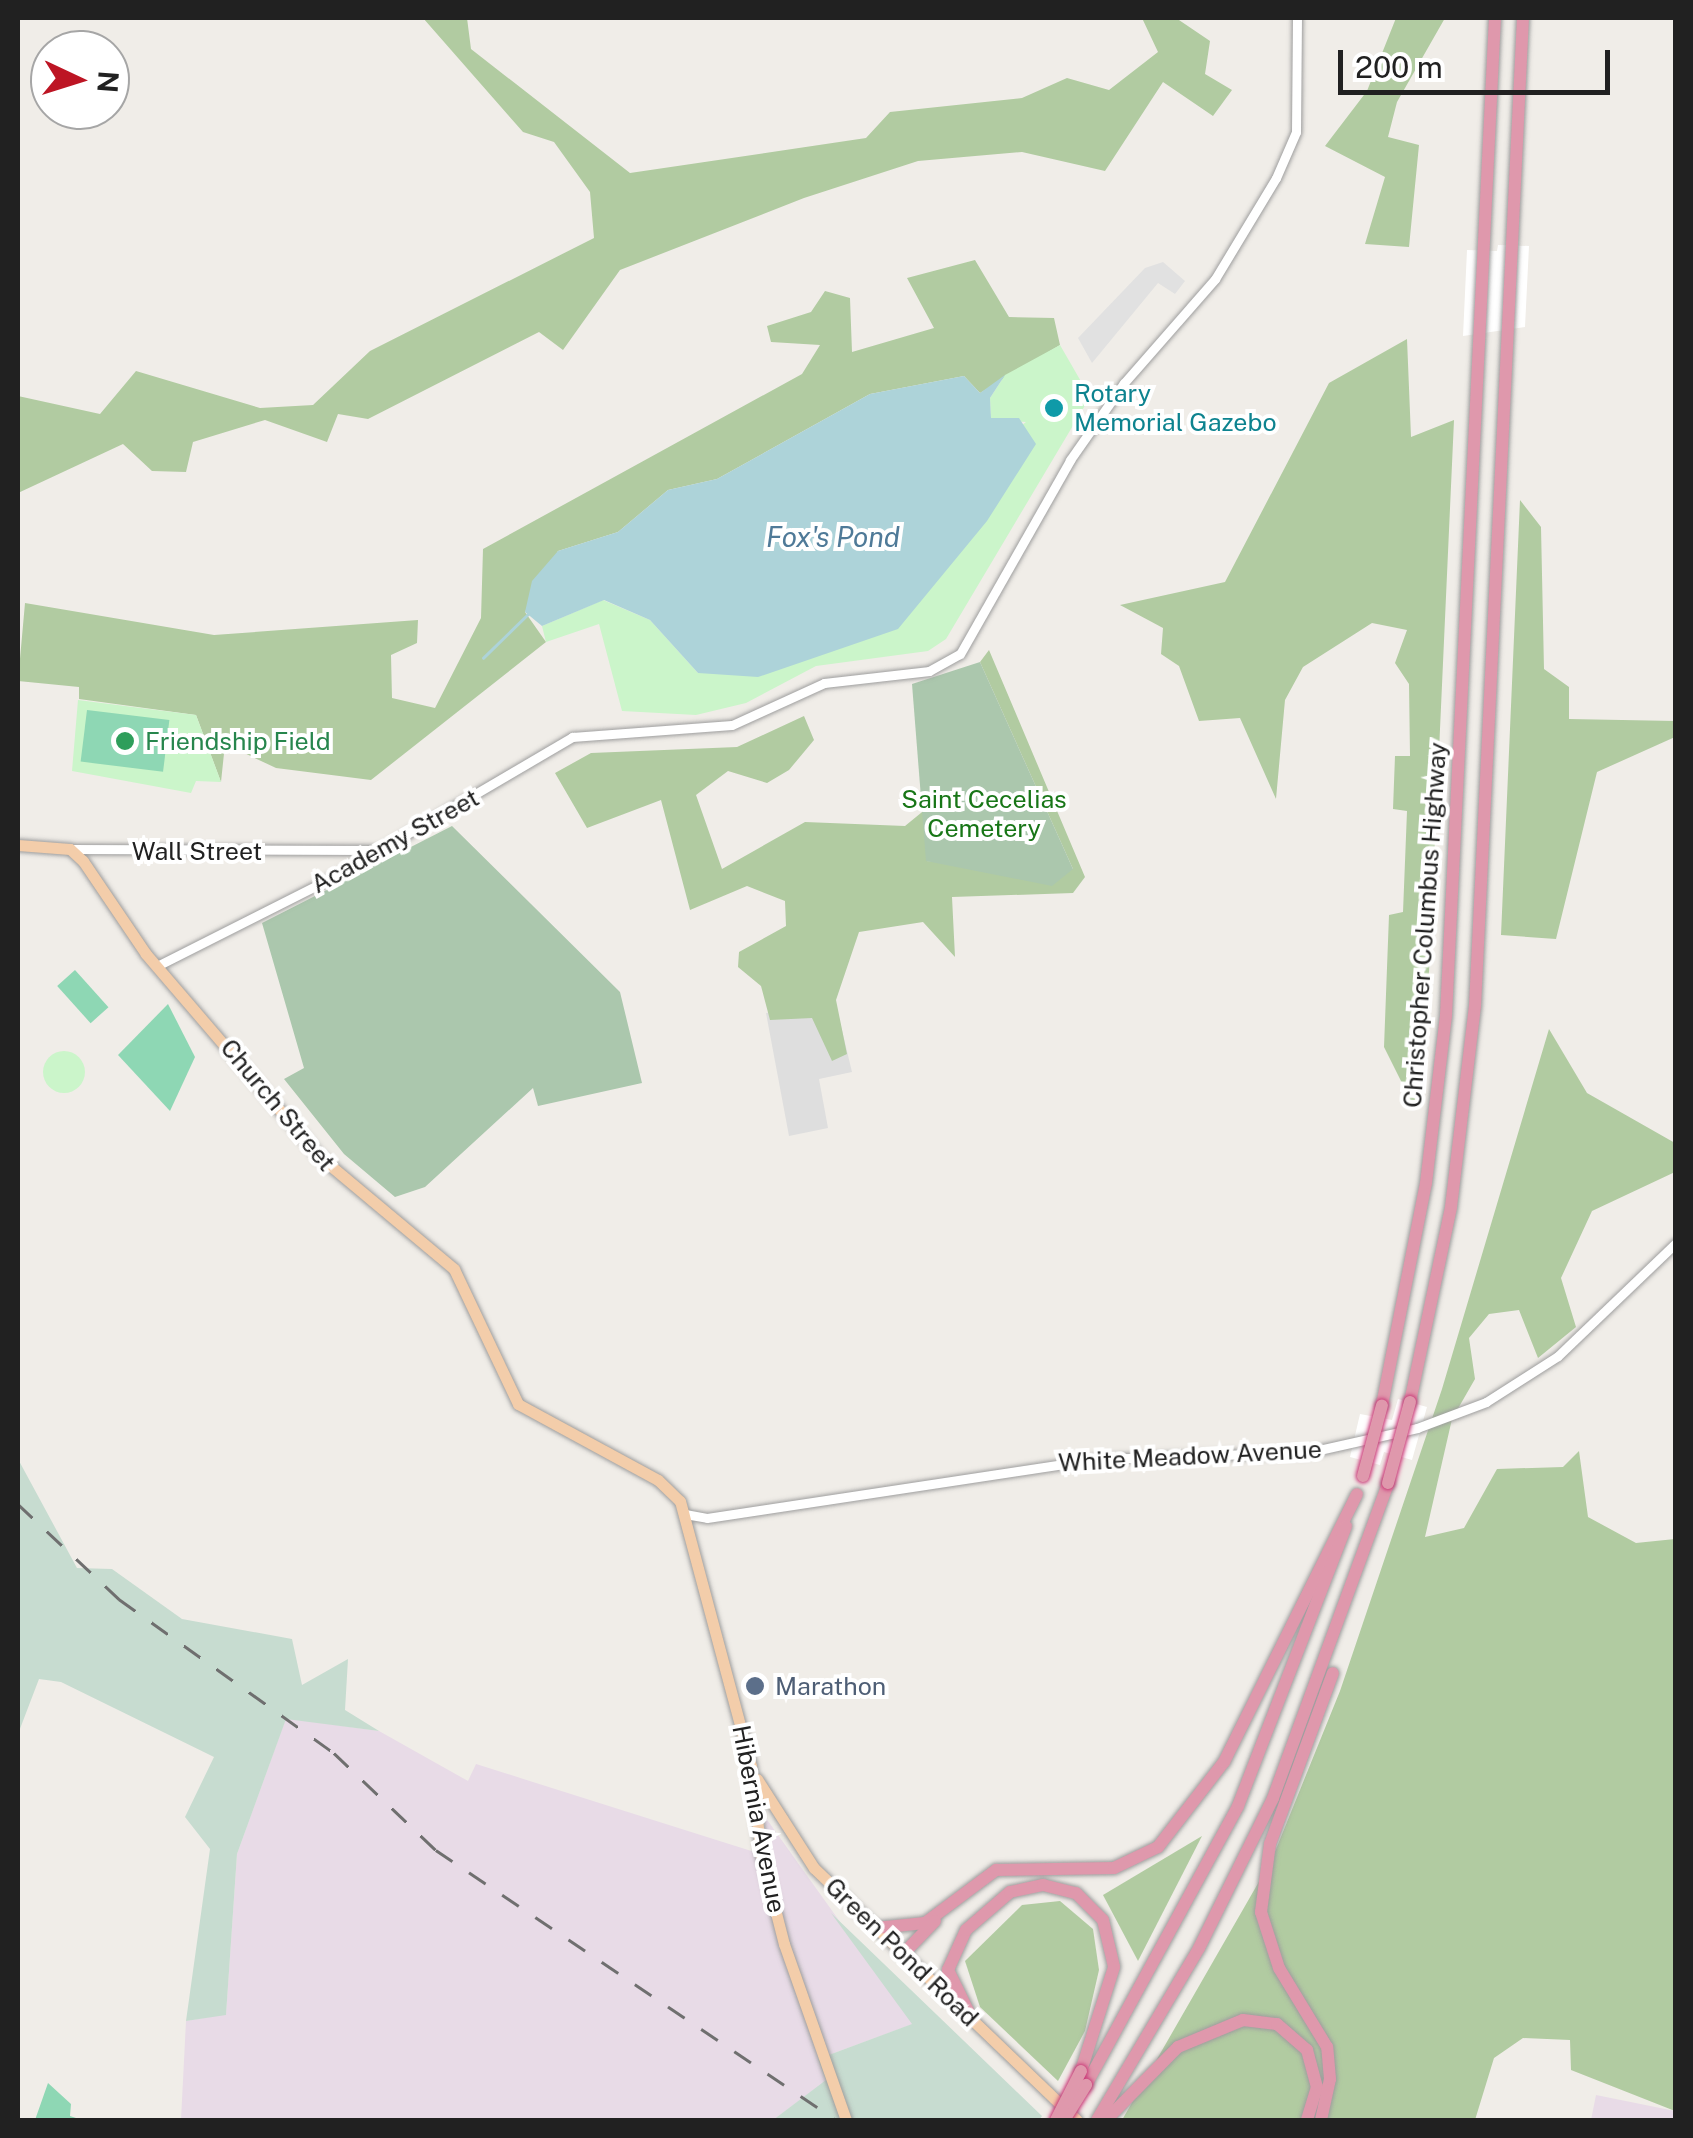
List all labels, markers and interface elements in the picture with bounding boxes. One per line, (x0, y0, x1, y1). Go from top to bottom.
north arrow (30, 30, 130, 130)
scale bar (1343, 30, 1616, 92)
text: 200 m (1355, 49, 1443, 85)
text: N (91, 70, 126, 94)
place label: Rotary Memorial Gazebo (1074, 379, 1277, 438)
marker: Rotary Memorial Gazebo (1043, 397, 1065, 419)
water label: Fox's Pond (766, 520, 900, 554)
place label: Friendship Field (145, 726, 331, 756)
marker: Friendship Field (114, 730, 136, 752)
street label: Christopher Columbus Highway (1397, 741, 1453, 1109)
street label: Academy Street (306, 782, 484, 900)
park label: Saint Cecelias Cemetery (901, 785, 1067, 844)
street label: Wall Street (132, 836, 262, 866)
street label: Church Street (214, 1033, 342, 1177)
street label: White Meadow Avenue (1057, 1434, 1323, 1478)
place label: Marathon (775, 1671, 886, 1701)
marker: Marathon (744, 1675, 766, 1697)
street label: Hibernia Avenue (726, 1723, 792, 1915)
street label: Green Pond Road (819, 1871, 985, 2033)

